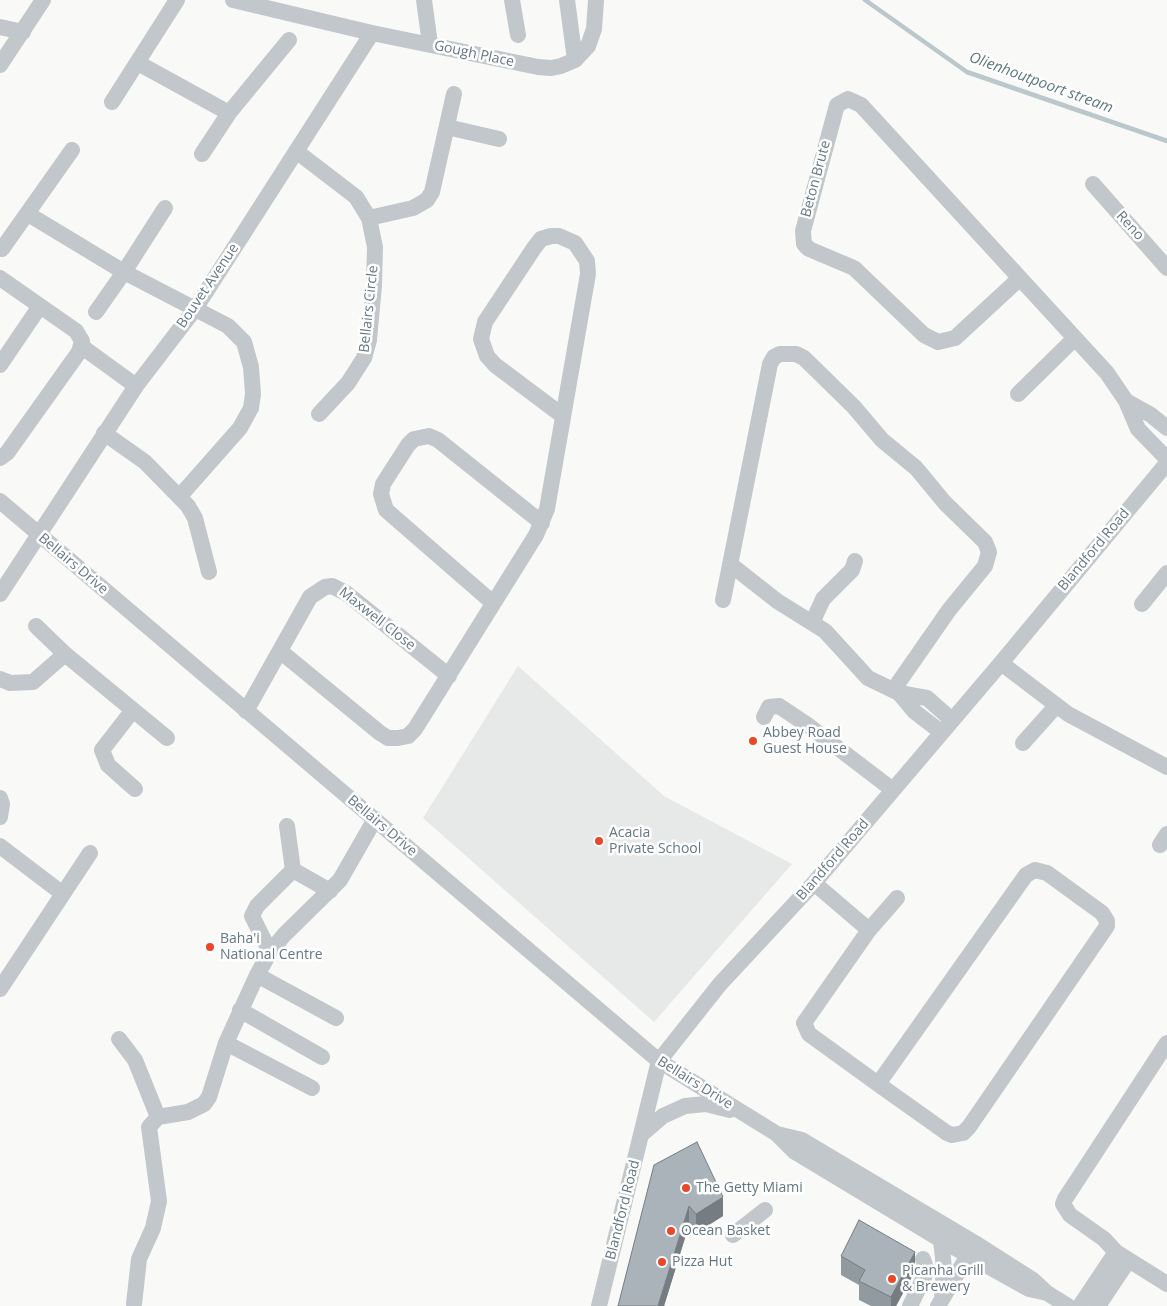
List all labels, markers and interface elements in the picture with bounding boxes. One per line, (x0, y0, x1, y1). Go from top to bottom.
street label: Gough Place (432, 37, 516, 71)
water label: Olienhoutpoort stream (967, 49, 1115, 117)
street label: Beton Brute (798, 139, 834, 219)
street label: Reno (1113, 208, 1147, 244)
street label: Bouvet Avenue (174, 241, 242, 331)
street label: Bellairs Circle (356, 265, 382, 353)
street label: Blandford Road (1055, 506, 1133, 594)
street label: Bellairs Drive (35, 530, 111, 598)
street label: Maxwell Close (335, 584, 419, 654)
place label: Abbey Road Guest House (763, 725, 847, 758)
marker: Abbey Road Guest House (747, 735, 759, 747)
street label: Bellairs Drive (344, 792, 420, 860)
street label: Blandford Road (793, 816, 873, 904)
place label: Acacia Private School (609, 825, 701, 858)
marker: Acacia Private School (593, 835, 605, 847)
place label: Baha'i National Centre (220, 931, 323, 964)
marker: Baha'i National Centre (204, 941, 216, 953)
street label: Bellairs Drive (654, 1053, 736, 1113)
street label: Blandford Road (603, 1158, 643, 1262)
place label: The Getty Miami (696, 1180, 803, 1196)
marker: The Getty Miami (680, 1182, 692, 1194)
place label: Ocean Basket (681, 1223, 770, 1239)
marker: Ocean Basket (665, 1225, 677, 1237)
place label: Pizza Hut (672, 1254, 732, 1270)
marker: Pizza Hut (656, 1256, 668, 1268)
place label: Picanha Grill & Brewery (902, 1263, 984, 1295)
marker: Picanha Grill & Brewery (886, 1273, 898, 1285)

